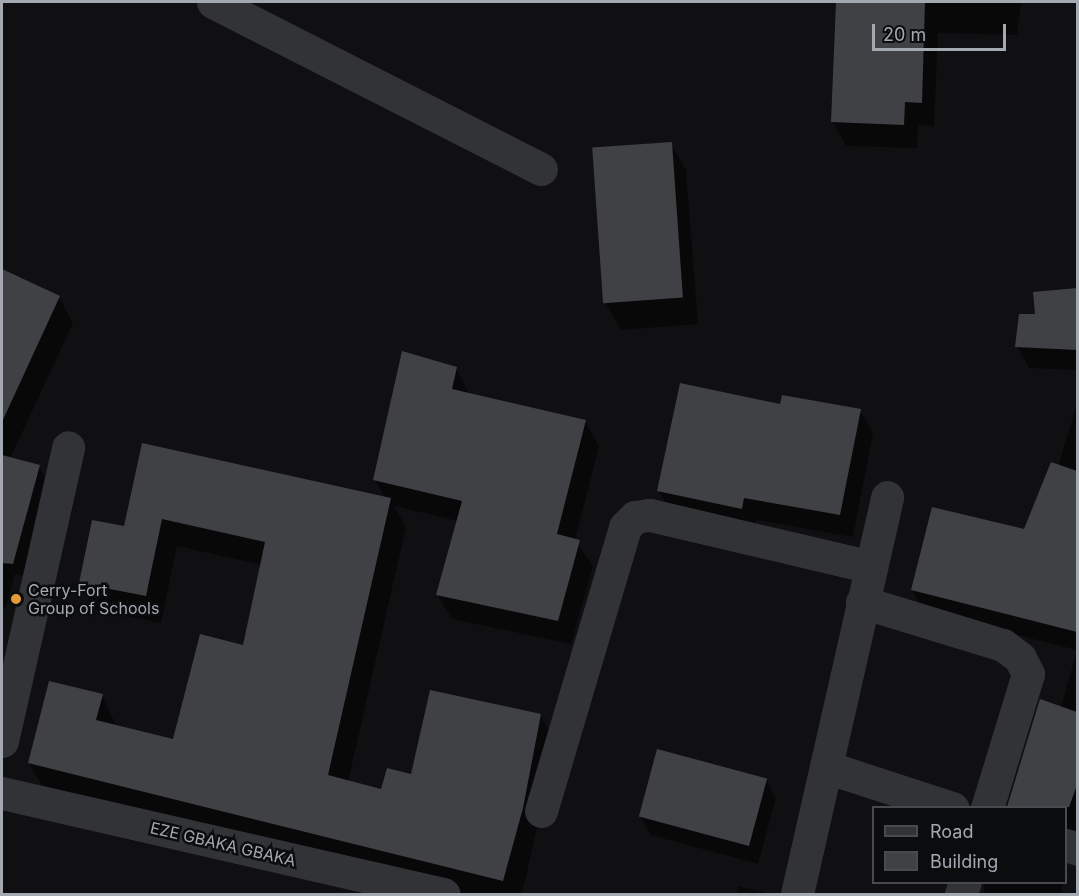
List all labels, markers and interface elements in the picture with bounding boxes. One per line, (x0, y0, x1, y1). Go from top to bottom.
scale bar (875, 12, 1008, 50)
text: 20 m (883, 24, 926, 45)
place label: Cerry-Fort Group of Schools (28, 580, 159, 618)
marker: Cerry-Fort Group of Schools (9, 592, 23, 606)
legend (872, 806, 1067, 884)
street label: EZE GBAKA GBAKA (148, 818, 298, 870)
text: Road (930, 821, 973, 842)
text: Building (930, 851, 998, 872)

